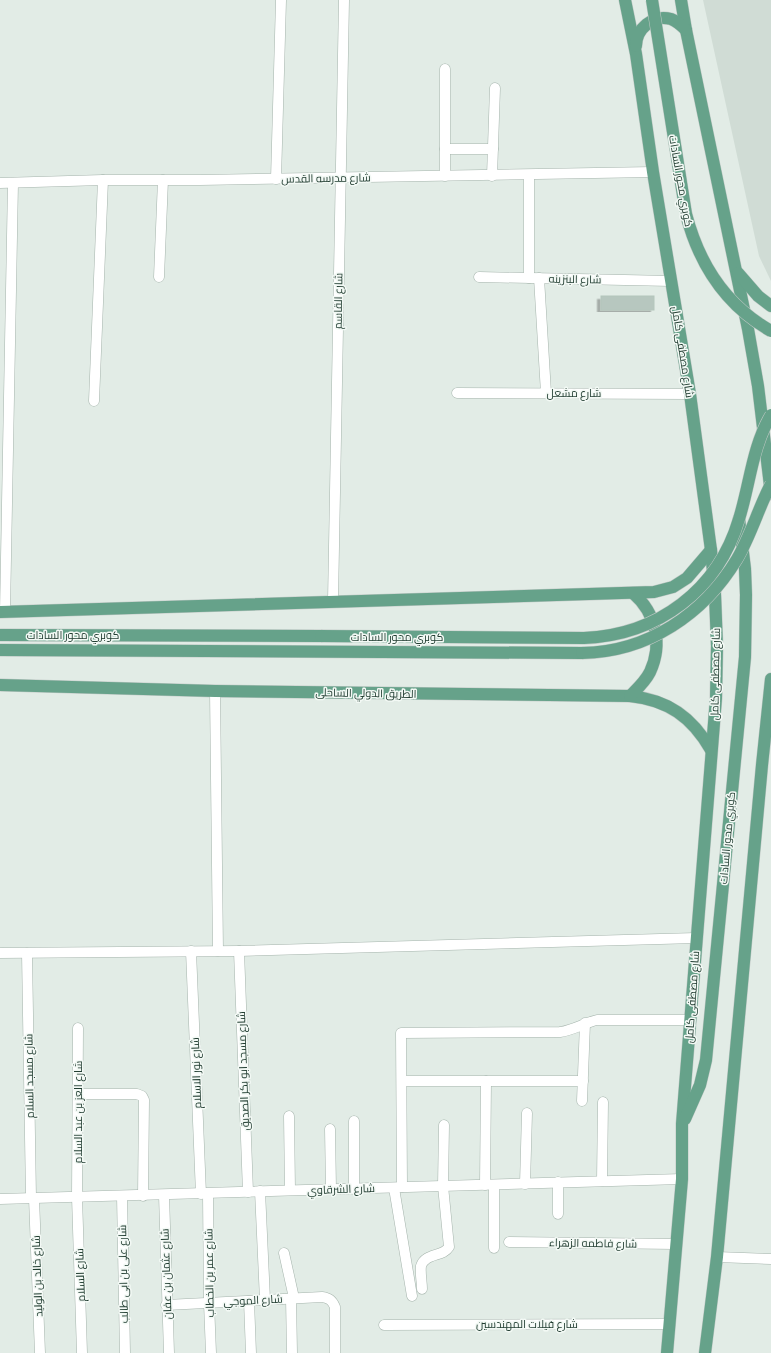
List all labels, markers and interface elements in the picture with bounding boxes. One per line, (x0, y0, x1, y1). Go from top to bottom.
street label: كوبري محور السادات (664, 134, 696, 228)
street label: شارع مدرسه القدس (281, 170, 371, 187)
street label: شارع البنزينه (548, 272, 602, 287)
street label: شارع القاسم (331, 273, 346, 329)
street label: شارع مصطفى كامل (668, 305, 697, 399)
street label: شارع مشعل (547, 386, 601, 401)
street label: كوبري محور السادات (27, 628, 119, 644)
street label: شارع مصطفى كامل (707, 628, 724, 720)
street label: كوبري محور السادات (351, 630, 443, 646)
street label: الطريق الدولي الساحلى (315, 685, 417, 703)
street label: كوبري محور السادات (716, 791, 740, 885)
street label: شارع مصطفى كامل (682, 950, 703, 1044)
street label: شارع مسجد ابو بكر الصديق (234, 1011, 253, 1131)
street label: شارع مسجد السلام (21, 1033, 38, 1118)
street label: شارع نور الاسلام (188, 1037, 205, 1109)
street label: شارع العز بن عبد السلام (71, 1061, 86, 1163)
street label: شارع الشرقاوي (307, 1181, 375, 1199)
street label: شارع على بن ابى طالب (115, 1225, 132, 1323)
street label: شارع عثمان بن عفان (157, 1228, 176, 1320)
street label: شارع عمر بن الخطاب (201, 1228, 218, 1318)
street label: شارع خالد بن الوليد (29, 1235, 46, 1317)
street label: شارع فاطمه الزهراء (549, 1235, 637, 1252)
street label: شارع السلام (72, 1248, 89, 1302)
street label: شارع الموجي (223, 1291, 283, 1311)
street label: شارع فيلات المهندسين (476, 1317, 578, 1332)

